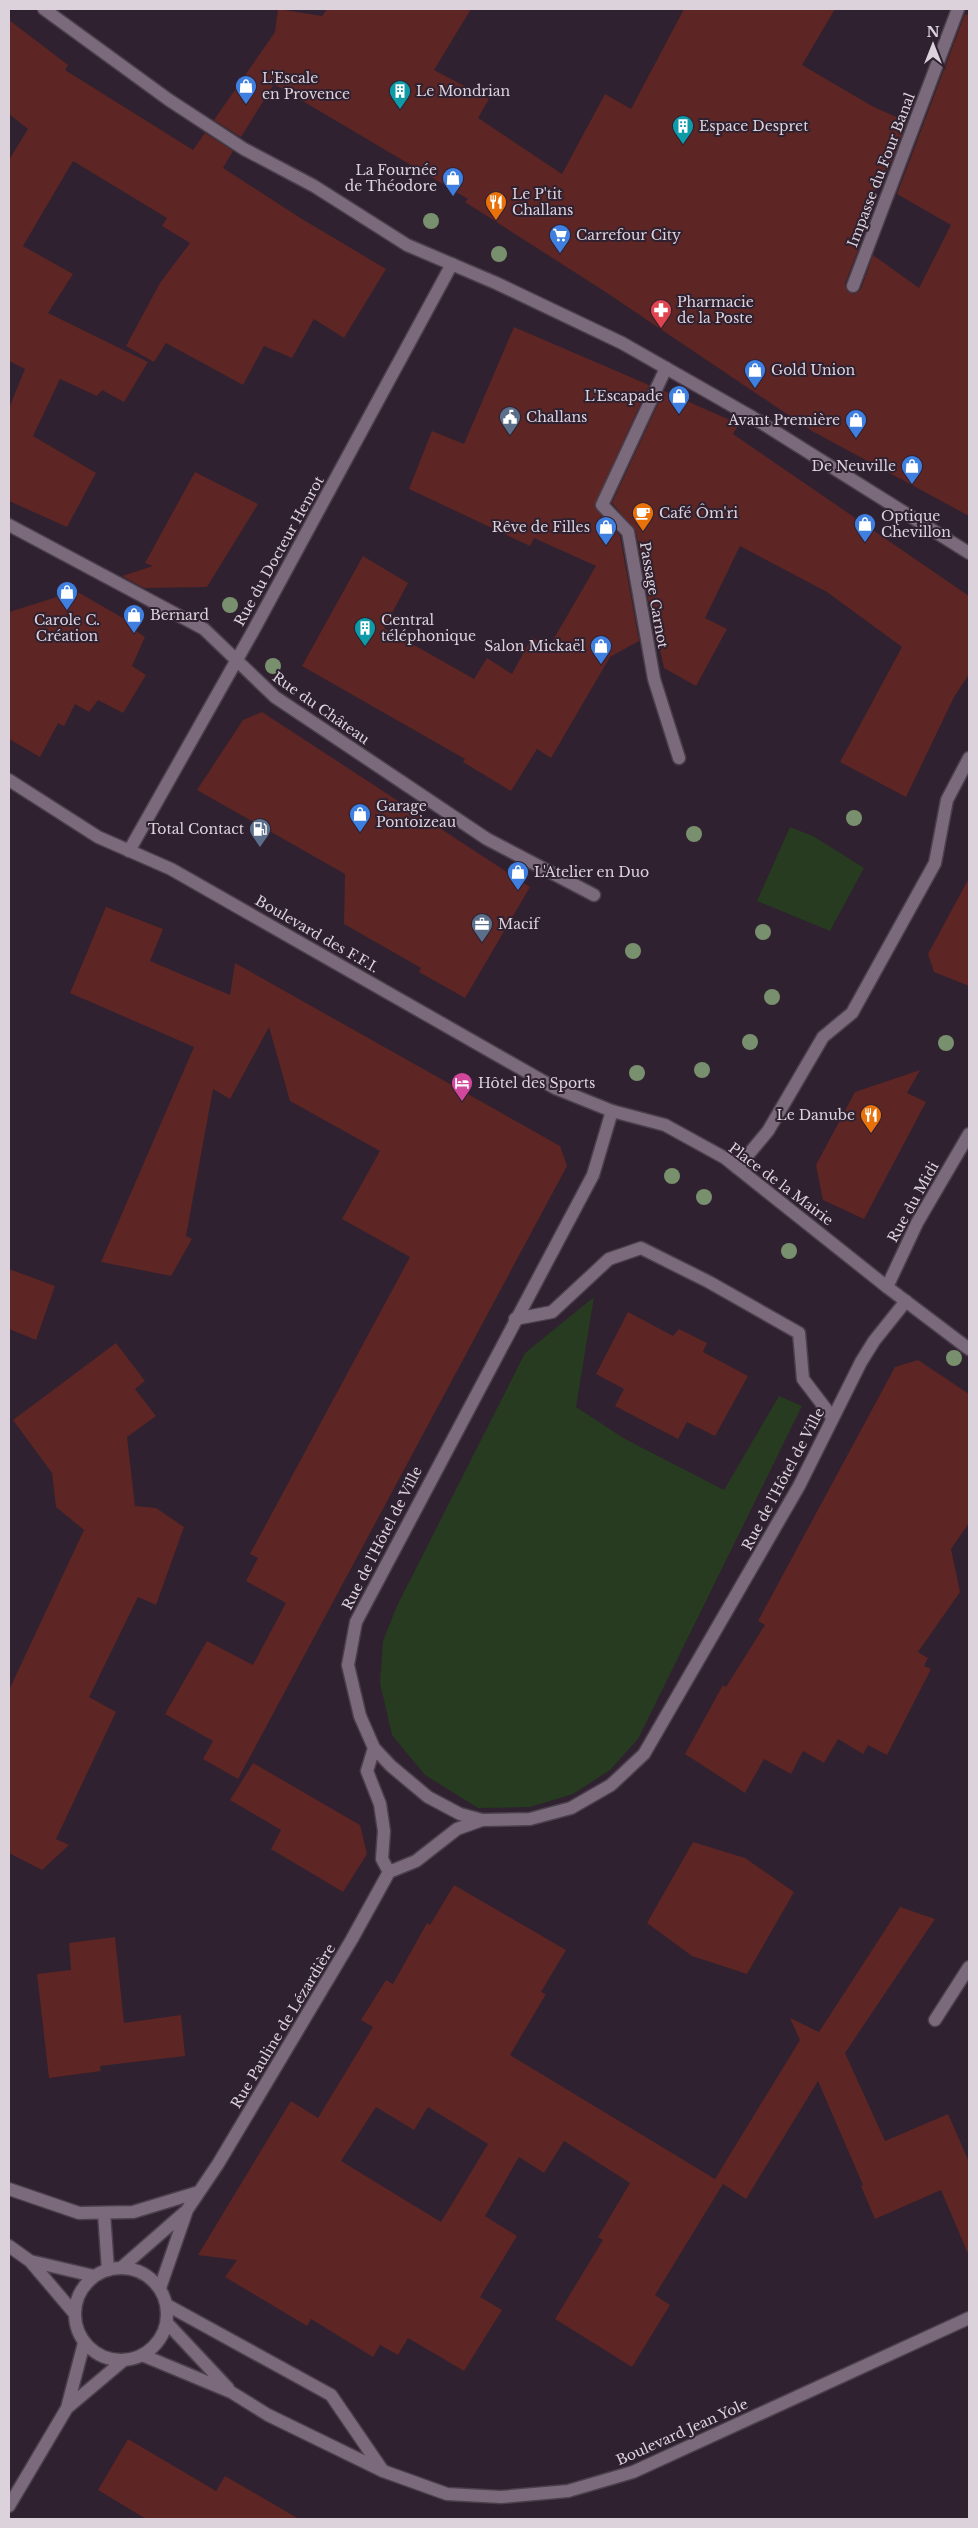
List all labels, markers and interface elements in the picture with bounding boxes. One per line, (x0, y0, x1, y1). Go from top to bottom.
north arrow (908, 20, 958, 70)
text: N (926, 23, 940, 41)
place label: L'Escale en Provence (262, 69, 350, 103)
shop icon: L'Escale en Provence (234, 74, 258, 105)
building icon: Le Mondrian (388, 79, 412, 110)
place label: Le Mondrian (416, 82, 511, 100)
street label: Impasse du Four Banal (843, 90, 919, 250)
building icon: Espace Despret (671, 114, 695, 145)
place label: Espace Despret (699, 117, 809, 135)
place label: La Fournée de Théodore (345, 161, 437, 195)
shop icon: La Fournée de Théodore (441, 166, 465, 197)
place label: Le P'tit Challans (512, 185, 573, 219)
restaurant icon: Le P'tit Challans (484, 190, 508, 221)
supermarket icon: Carrefour City (548, 223, 572, 254)
place label: Carrefour City (576, 226, 681, 244)
place label: Pharmacie de la Poste (677, 293, 754, 327)
pharmacy icon: Pharmacie de la Poste (649, 298, 673, 329)
shop icon: Gold Union (743, 358, 767, 389)
place label: Gold Union (771, 361, 856, 379)
shop icon: L'Escapade (667, 384, 691, 415)
place label: L'Escapade (585, 387, 663, 405)
public building icon: Challans (498, 405, 522, 436)
place label: Challans (526, 408, 587, 426)
shop icon: Avant Première (844, 408, 868, 439)
place label: Avant Première (727, 411, 840, 429)
shop icon: De Neuville (900, 454, 924, 485)
place label: De Neuville (812, 457, 896, 475)
street label: Rue du Docteur Henrot (230, 472, 328, 629)
cafe icon: Café Ôm'ri (631, 501, 655, 532)
place label: Café Ôm'ri (659, 503, 738, 522)
place label: Optique Chevillon (881, 507, 951, 541)
shop icon: Optique Chevillon (853, 512, 877, 543)
shop icon: Rêve de Filles (594, 515, 618, 546)
place label: Rêve de Filles (492, 518, 590, 536)
street label: Passage Carnot (636, 540, 672, 650)
shop icon: Carole C. Création (55, 580, 79, 611)
shop icon: Bernard (122, 603, 146, 634)
place label: Bernard (150, 606, 209, 624)
place label: Carole C. Création (34, 611, 100, 645)
place label: Central téléphonique (381, 611, 476, 645)
building icon: Central téléphonique (353, 616, 377, 647)
shop icon: Salon Mickaël (589, 634, 613, 665)
place label: Salon Mickaël (484, 637, 585, 655)
street label: Rue du Château (269, 668, 374, 749)
place label: Garage Pontoizeau (376, 797, 457, 831)
shop icon: Garage Pontoizeau (348, 802, 372, 833)
fuel station icon: Total Contact (248, 817, 272, 848)
place label: Total Contact (148, 820, 245, 838)
shop icon: L'Atelier en Duo (506, 860, 530, 891)
place label: L'Atelier en Duo (534, 863, 649, 881)
street label: Boulevard des F.F.I. (252, 891, 382, 977)
office icon: Macif (470, 912, 494, 943)
place label: Macif (498, 915, 541, 933)
hotel icon: Hôtel des Sports (450, 1071, 474, 1102)
place label: Hôtel des Sports (478, 1074, 595, 1092)
restaurant icon: Le Danube (859, 1103, 883, 1134)
place label: Le Danube (777, 1106, 855, 1124)
street label: Place de la Mairie (725, 1139, 837, 1229)
street label: Rue du Midi (883, 1158, 943, 1246)
street label: Rue de l'Hôtel de Ville (738, 1405, 828, 1553)
street label: Rue de l'Hôtel de Ville (338, 1463, 426, 1613)
street label: Rue Pauline de Lézardière (227, 1941, 339, 2111)
street label: Boulevard Jean Yole (613, 2395, 751, 2469)

